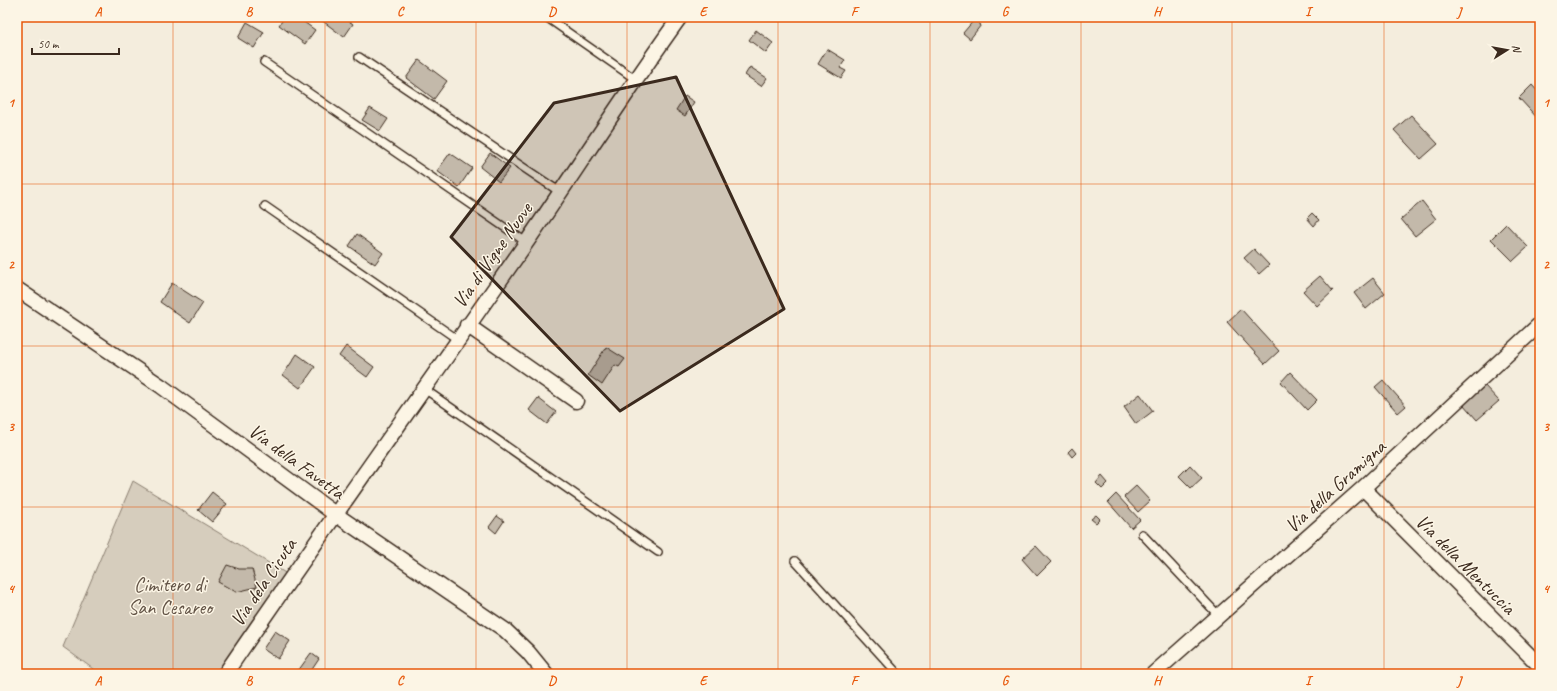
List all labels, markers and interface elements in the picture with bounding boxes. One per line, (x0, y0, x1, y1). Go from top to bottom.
text: A (95, 4, 103, 20)
text: B (246, 4, 254, 20)
text: C (397, 4, 405, 20)
text: D (548, 4, 557, 20)
text: E (700, 4, 709, 20)
text: F (851, 4, 860, 20)
text: G (1002, 4, 1010, 20)
text: H (1153, 4, 1163, 20)
text: I (1305, 4, 1314, 20)
text: J (1456, 4, 1463, 20)
scale bar (32, 30, 119, 56)
north arrow (1487, 30, 1527, 70)
text: 50 m (38, 36, 60, 52)
text: N (1509, 43, 1525, 55)
text: 1 (8, 95, 16, 111)
text: 1 (1543, 95, 1551, 111)
street label: Via di Vigne Nuove (447, 197, 539, 313)
text: 2 (8, 257, 15, 273)
text: 2 (1543, 257, 1550, 273)
street label: Via della Favetta (244, 418, 351, 505)
text: 3 (8, 419, 15, 435)
text: 3 (1543, 419, 1550, 435)
street label: Via della Gramigna (1280, 434, 1392, 538)
street label: Via della Mentuccia (1410, 509, 1522, 621)
street label: Via dela Cicuta (225, 532, 303, 631)
park label: Cimitero di San Cesareo (128, 572, 214, 620)
text: 4 (8, 581, 16, 597)
text: 4 (1543, 581, 1551, 597)
text: A (95, 673, 103, 689)
text: B (246, 673, 254, 689)
text: C (397, 673, 405, 689)
text: D (548, 673, 557, 689)
text: E (700, 673, 709, 689)
text: F (851, 673, 860, 689)
text: G (1002, 673, 1010, 689)
text: H (1153, 673, 1163, 689)
text: I (1305, 673, 1314, 689)
text: J (1456, 673, 1463, 689)

